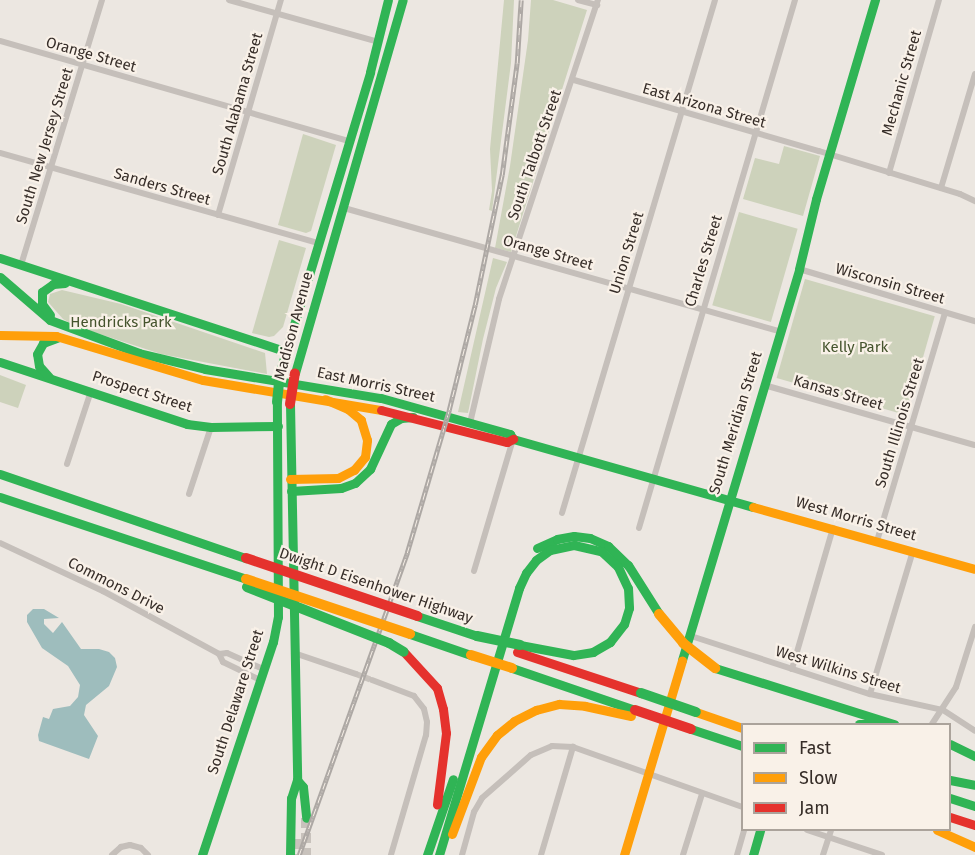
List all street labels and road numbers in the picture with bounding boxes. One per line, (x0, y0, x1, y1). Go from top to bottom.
street label: Mechanic Street (878, 28, 926, 138)
street label: South Alabama Street (209, 31, 267, 177)
street label: Orange Street (44, 34, 138, 76)
street label: South New Jersey Street (13, 66, 77, 226)
street label: East Arizona Street (640, 80, 768, 132)
street label: South Talbott Street (504, 88, 566, 222)
street label: Sanders Street (112, 165, 212, 209)
street label: Union Street (606, 210, 648, 296)
street label: Charles Street (681, 213, 727, 309)
street label: Orange Street (501, 232, 595, 274)
street label: Wisconsin Street (833, 260, 947, 308)
street label: Madison Avenue (271, 270, 317, 382)
street label: South Meridian Street (706, 349, 766, 497)
street label: South Illinois Street (872, 356, 928, 490)
street label: East Morris Street (315, 364, 437, 406)
street label: Prospect Street (90, 367, 194, 417)
street label: Kansas Street (791, 372, 885, 414)
street label: West Morris Street (794, 493, 918, 545)
street label: Dwight D Eisenhower Highway (277, 544, 475, 628)
street label: Commons Drive (65, 554, 167, 618)
street label: South Delaware Street (204, 627, 268, 777)
street label: West Wilkins Street (773, 642, 903, 698)

